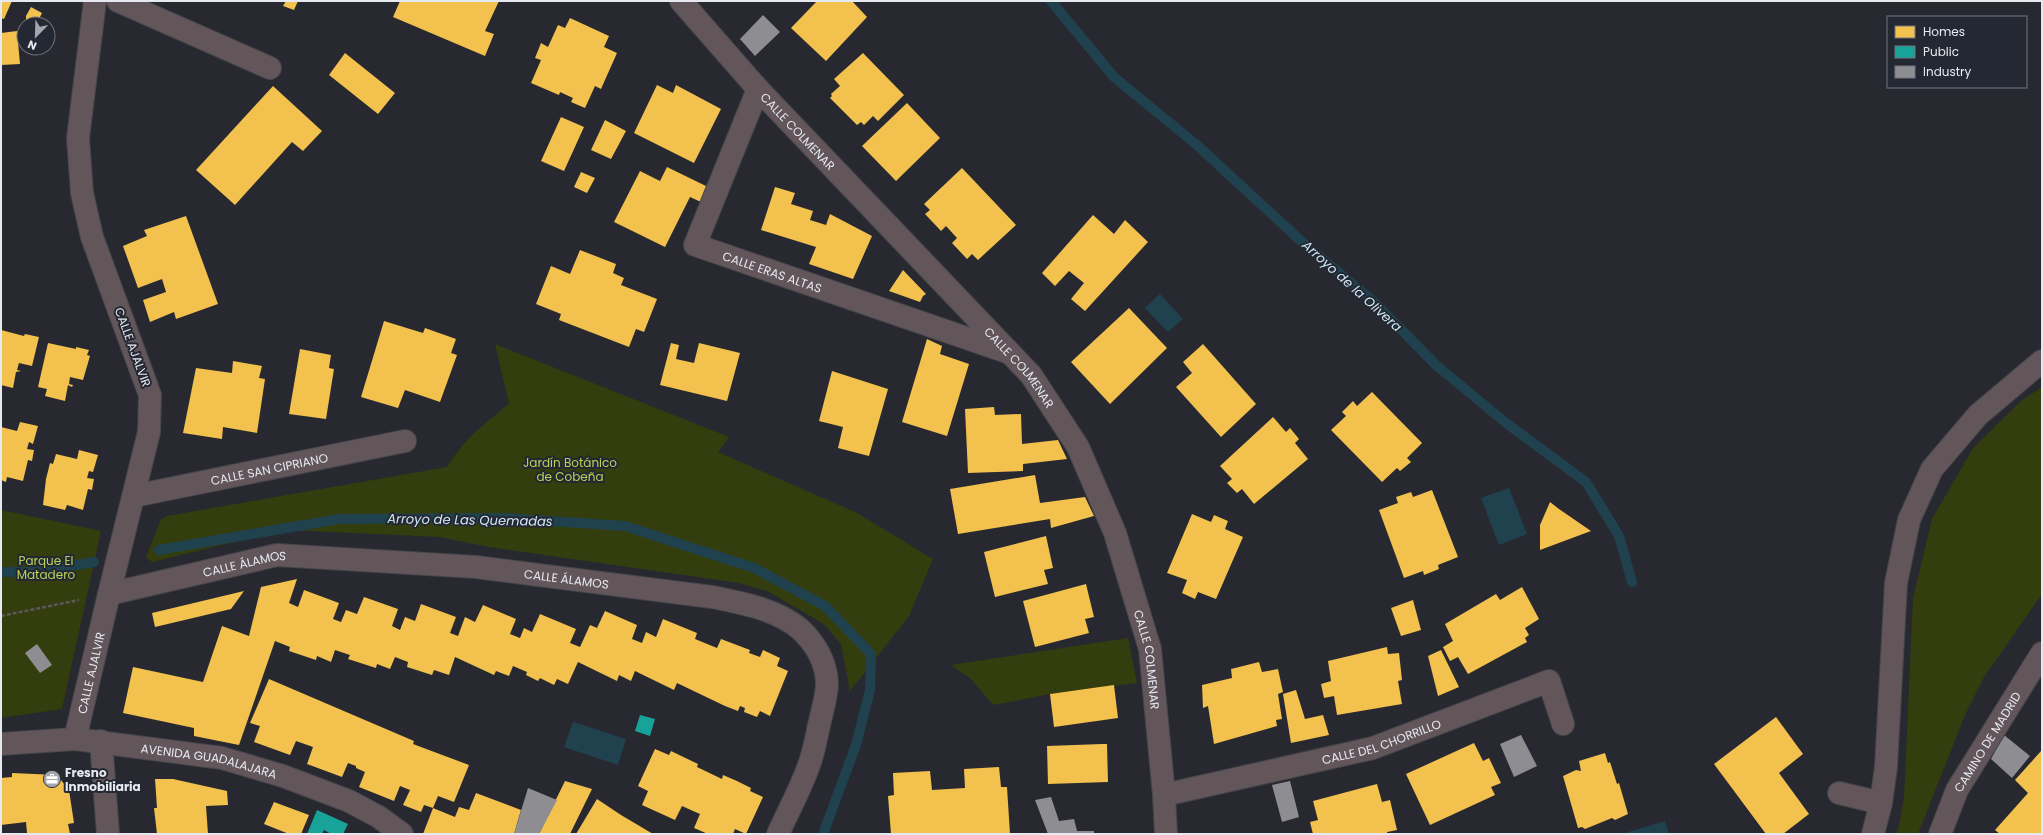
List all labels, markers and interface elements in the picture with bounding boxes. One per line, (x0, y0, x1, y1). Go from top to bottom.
north arrow (16, 16, 56, 56)
legend (1887, 16, 2027, 88)
text: Homes (1923, 23, 1965, 40)
text: N (25, 36, 39, 54)
text: Public (1923, 43, 1959, 60)
text: Industry (1923, 63, 1972, 80)
street label: CALLE COLMENAR (757, 88, 839, 174)
water label: Arroyo de la Olivera (1297, 235, 1406, 336)
street label: CALLE ERAS ALTAS (720, 247, 824, 296)
street label: CALLE AJALVIR (111, 305, 155, 389)
street label: CALLE COLMENAR (981, 323, 1059, 411)
street label: CALLE SAN CIPRIANO (209, 448, 329, 489)
park label: Jardín Botánico de Cobeña (523, 454, 617, 485)
water label: Arroyo de Las Quemadas (386, 509, 553, 531)
street label: CALLE ÁLAMOS (201, 546, 287, 580)
park label: Parque El Matadero (17, 552, 76, 583)
street label: CALLE ÁLAMOS (523, 565, 610, 592)
street label: CALLE COLMENAR (1130, 608, 1164, 710)
street label: CALLE AJALVIR (73, 630, 108, 715)
street label: CAMINO DE MADRID (1949, 688, 2025, 795)
street label: CALLE DEL CHORRILLO (1320, 714, 1443, 768)
street label: AVENIDA GUADALAJARA (140, 739, 279, 782)
place label: Fresno Inmobiliaria (65, 764, 141, 795)
office icon: Fresno Inmobiliaria (42, 769, 62, 789)

